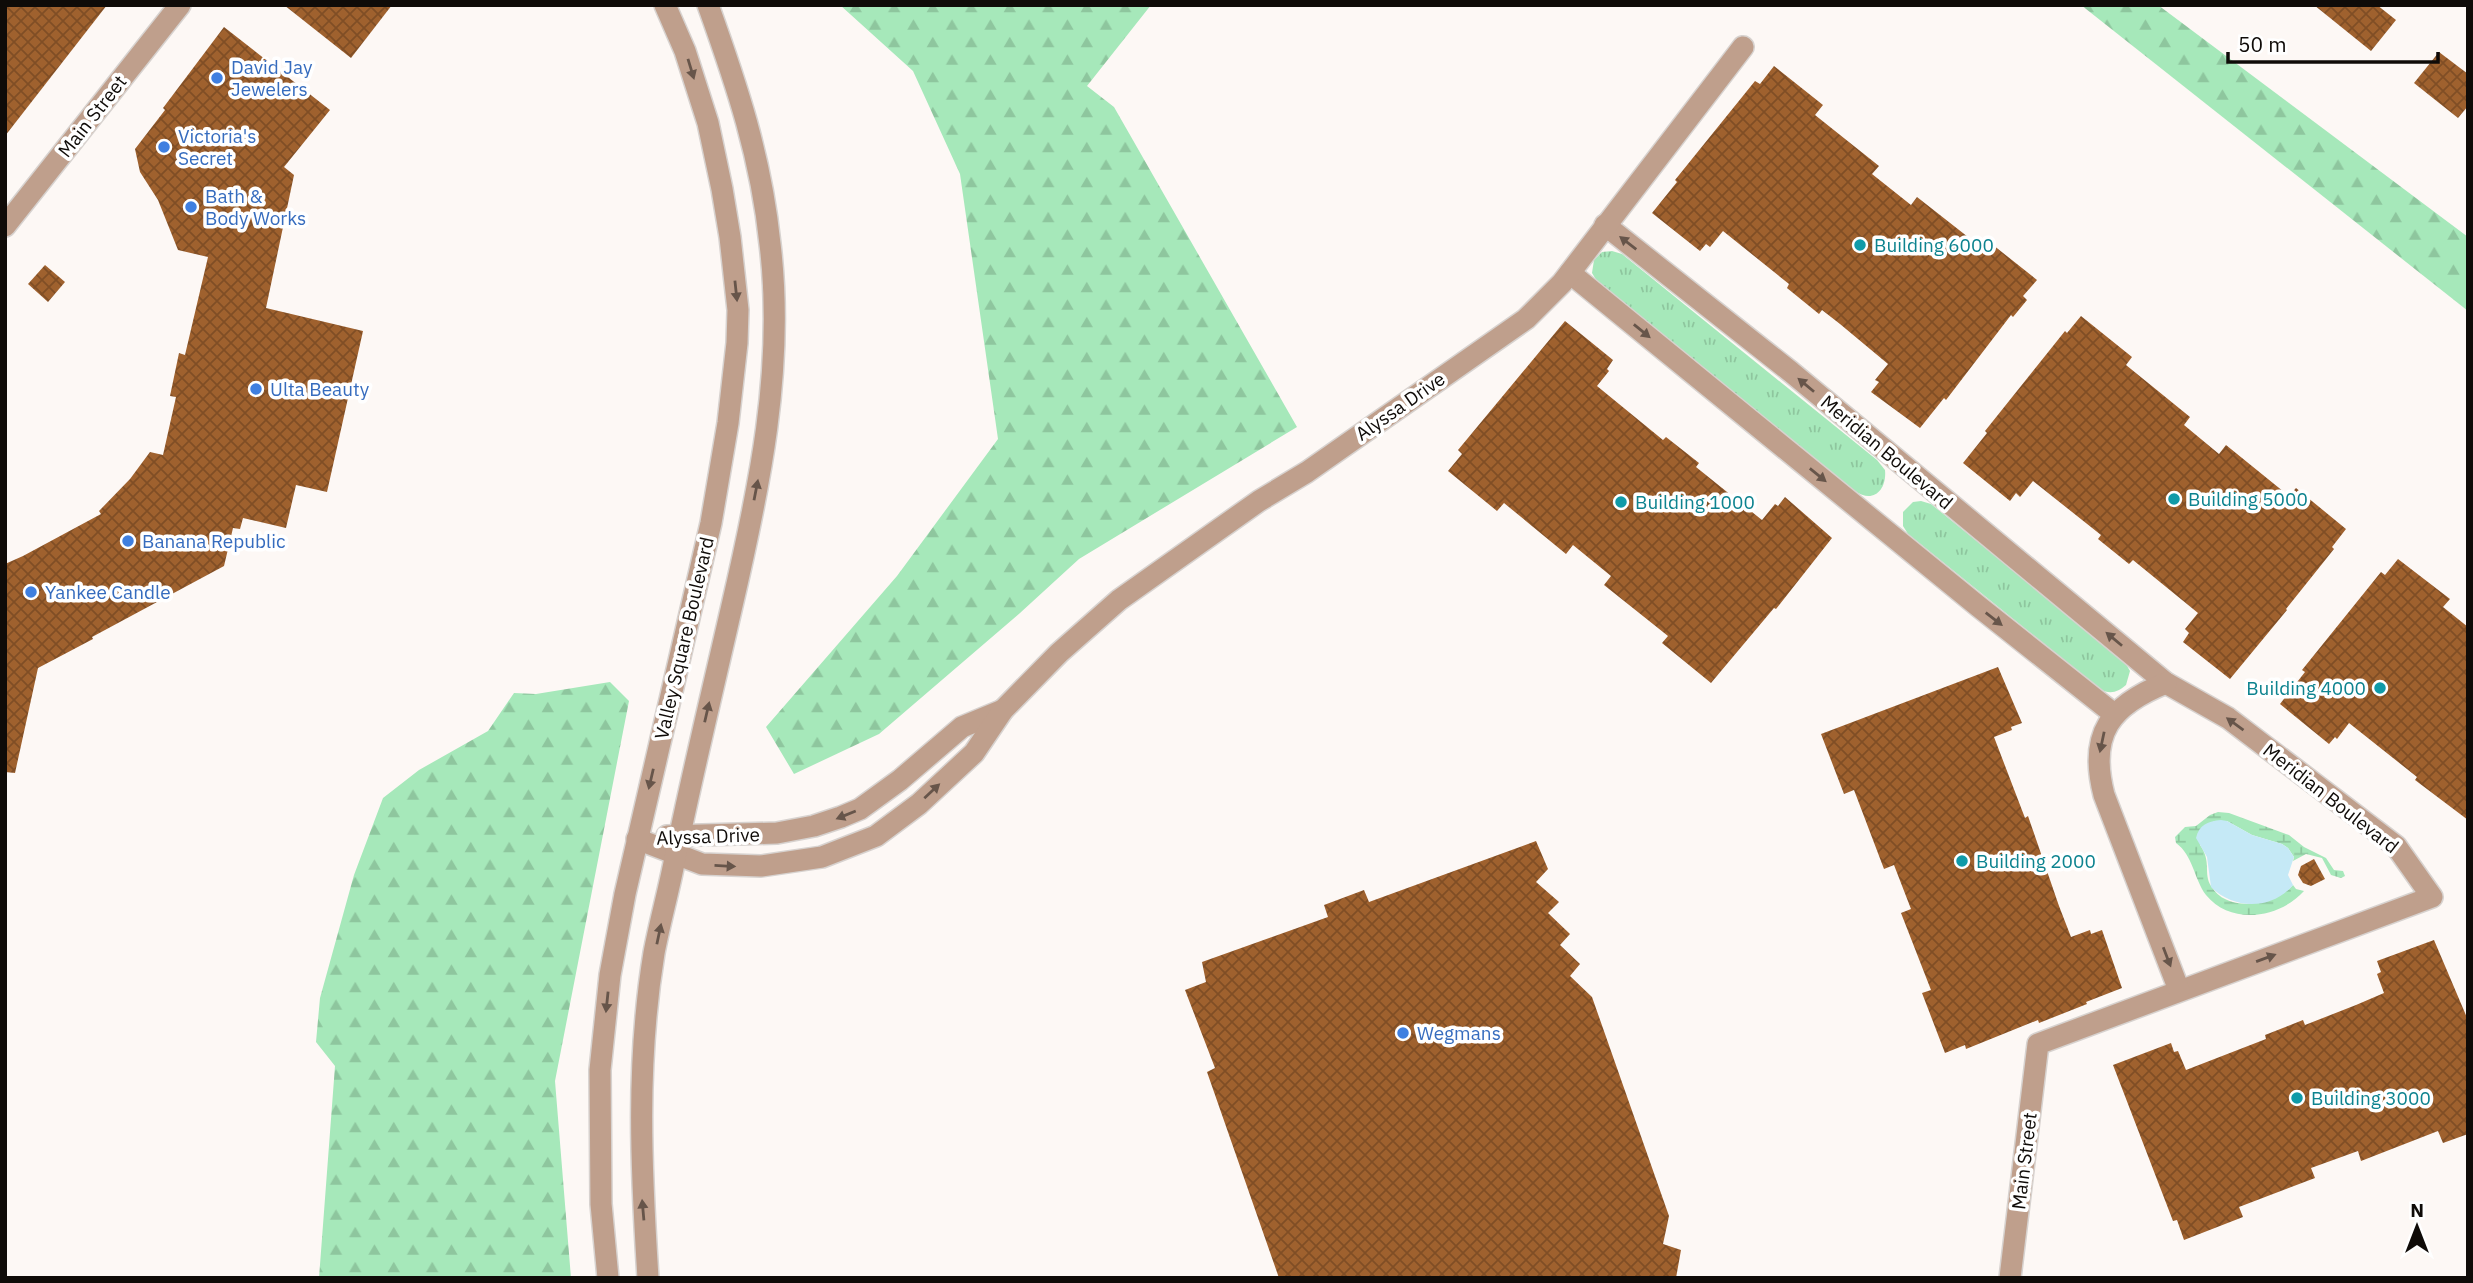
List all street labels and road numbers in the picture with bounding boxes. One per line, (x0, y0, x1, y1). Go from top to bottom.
street label: Main Street (52, 70, 132, 162)
street label: Alyssa Drive (1351, 366, 1449, 446)
street label: Meridian Boulevard (1816, 390, 1958, 514)
street label: Valley Square Boulevard (649, 534, 719, 742)
street label: Meridian Boulevard (2258, 738, 2404, 858)
street label: Alyssa Drive (656, 822, 760, 850)
street label: Main Street (2006, 1111, 2042, 1211)

